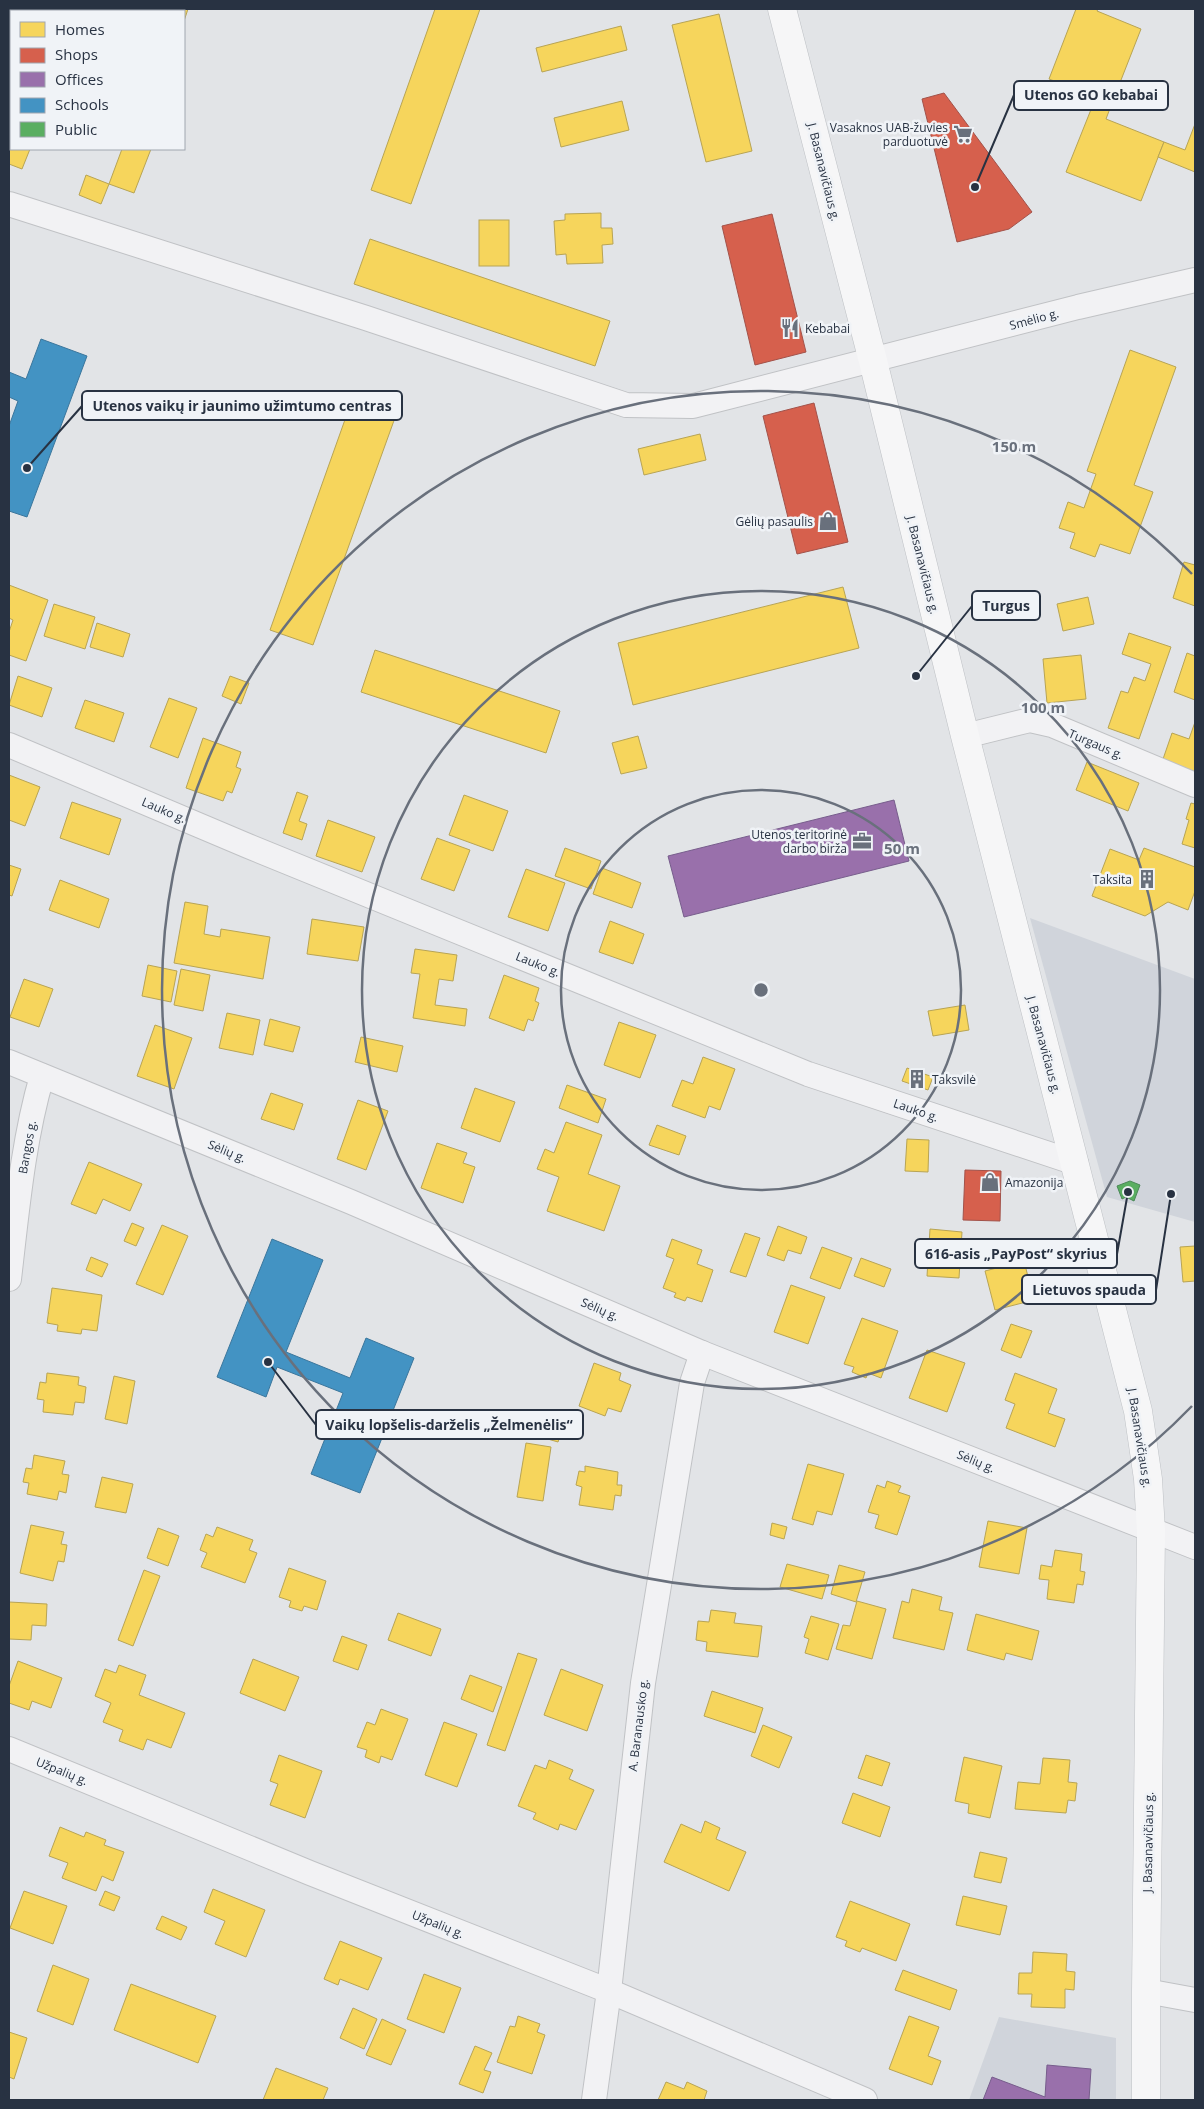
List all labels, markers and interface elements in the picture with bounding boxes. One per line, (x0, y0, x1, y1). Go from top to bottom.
legend (10, 10, 185, 150)
text: Homes (55, 19, 105, 39)
text: Shops (55, 44, 98, 64)
text: Offices (55, 69, 103, 89)
callout: Utenos GO kebabai (1014, 81, 1168, 110)
text: Utenos GO kebabai (1024, 85, 1158, 104)
text: Schools (55, 94, 109, 114)
text: Public (55, 119, 97, 139)
place label: Vasaknos UAB-žuvies parduotuvė (830, 119, 948, 150)
street label: J. Basanavičiaus g. (803, 120, 844, 223)
supermarket icon: Vasaknos UAB-žuvies parduotuvė (952, 123, 974, 145)
street label: Smėlio g. (1007, 304, 1061, 334)
restaurant icon: Kebabai (779, 317, 801, 339)
place label: Kebabai (805, 320, 850, 337)
callout: Utenos vaikų ir jaunimo užimtumo centras (82, 391, 402, 420)
text: Utenos vaikų ir jaunimo užimtumo centras (92, 396, 392, 415)
text: 150 m (992, 436, 1036, 456)
shop icon: Gėlių pasaulis (817, 510, 839, 532)
place label: Gėlių pasaulis (735, 513, 813, 530)
street label: J. Basanavičiaus g. (902, 513, 943, 616)
callout: Turgus (972, 591, 1040, 620)
text: Turgus (982, 596, 1030, 615)
text: 100 m (1021, 697, 1065, 717)
street label: Turgaus g. (1066, 725, 1126, 763)
street label: Lauko g. (139, 793, 189, 827)
place label: Utenos teritorinė darbo birža (751, 826, 847, 857)
office icon: Utenos teritorinė darbo birža (851, 830, 873, 852)
text: 50 m (884, 838, 920, 858)
building icon: Taksita (1136, 868, 1158, 890)
place label: Taksita (1093, 871, 1132, 888)
street label: Lauko g. (513, 947, 563, 981)
centre of rings (752, 981, 770, 999)
street label: J. Basanavičiaus g. (1023, 993, 1065, 1096)
building icon: Taksvilė (906, 1068, 928, 1090)
place label: Taksvilė (932, 1071, 976, 1088)
street label: Lauko g. (891, 1094, 941, 1126)
street label: Bangos g. (14, 1119, 40, 1175)
street label: Sėlių g. (205, 1136, 249, 1166)
shop icon: Amazonija (979, 1171, 1001, 1193)
place label: Amazonija (1005, 1174, 1063, 1191)
callout: 616-asis „PayPost“ skyrius (915, 1239, 1117, 1268)
text: 616-asis „PayPost“ skyrius (925, 1244, 1107, 1263)
callout: Lietuvos spauda (1022, 1275, 1156, 1304)
text: Lietuvos spauda (1032, 1280, 1146, 1299)
street label: Sėlių g. (578, 1293, 622, 1325)
street label: J. Basanavičiaus g. (1124, 1386, 1156, 1489)
callout: Vaikų lopšelis-darželis „Želmenėlis“ (316, 1410, 583, 1439)
text: Vaikų lopšelis-darželis „Želmenėlis“ (325, 1415, 573, 1434)
street label: Sėlių g. (954, 1446, 998, 1476)
street label: A. Baranausko g. (624, 1678, 652, 1772)
street label: Užpalių g. (34, 1753, 90, 1789)
street label: J. Basanavičiaus g. (1139, 1792, 1157, 1893)
street label: Užpalių g. (410, 1906, 466, 1942)

